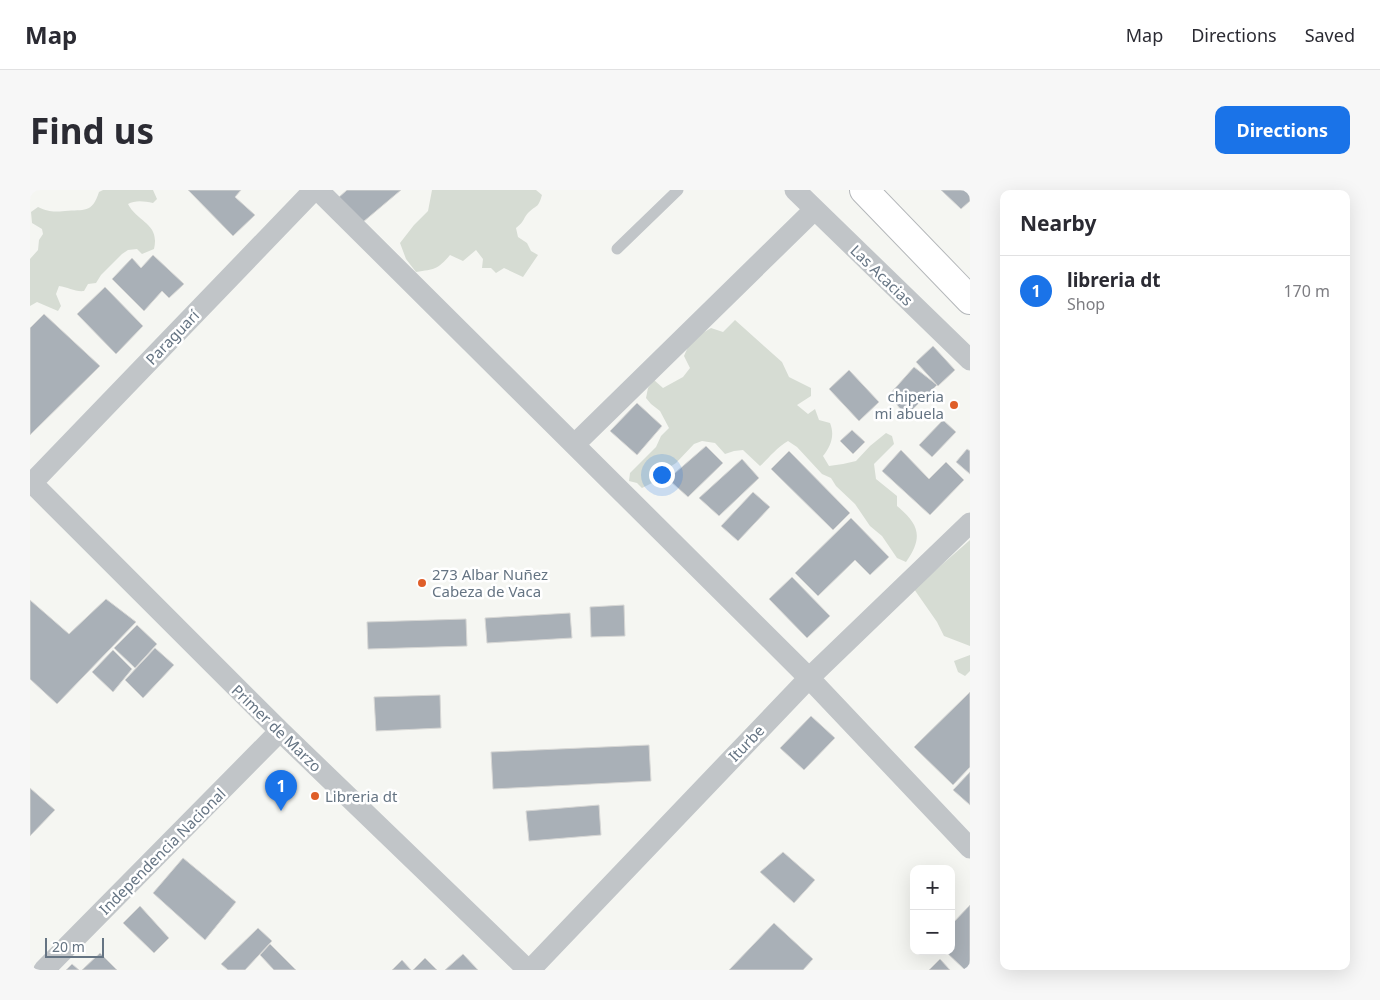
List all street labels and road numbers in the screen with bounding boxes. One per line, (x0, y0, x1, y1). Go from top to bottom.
street label: Las Acacias (847, 240, 917, 310)
street label: Paraguarí (141, 305, 204, 369)
street label: Primer de Marzo (228, 680, 326, 776)
street label: Iturbe (724, 720, 768, 766)
street label: Independencia Nacional (95, 784, 229, 918)

